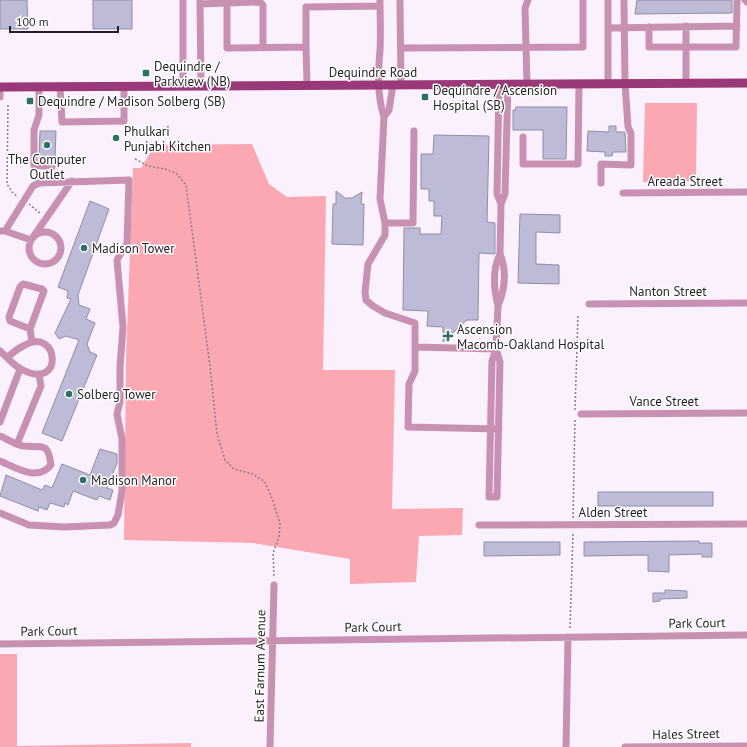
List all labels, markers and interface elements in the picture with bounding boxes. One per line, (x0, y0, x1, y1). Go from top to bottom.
scale bar (10, 8, 118, 34)
text: 100 m (16, 14, 49, 29)
place label: Dequindre / Parkview (NB) (154, 58, 230, 90)
street label: Dequindre Road (329, 64, 417, 81)
marker: Dequindre / Parkview (NB) (141, 68, 151, 78)
place label: Dequindre / Ascension Hospital (SB) (433, 82, 557, 114)
marker: Dequindre / Ascension Hospital (SB) (420, 92, 430, 102)
place label: Dequindre / Madison Solberg (SB) (38, 93, 225, 110)
marker: Dequindre / Madison Solberg (SB) (25, 96, 35, 106)
place label: Phulkari Punjabi Kitchen (124, 123, 211, 155)
marker: Phulkari Punjabi Kitchen (111, 133, 121, 143)
marker: The Computer Outlet (42, 140, 52, 150)
place label: The Computer Outlet (8, 151, 87, 183)
street label: Areada Street (647, 173, 723, 190)
place label: Madison Tower (92, 240, 175, 257)
marker: Madison Tower (79, 243, 89, 253)
street label: Nanton Street (629, 283, 707, 300)
place label: Ascension Macomb-Oakland Hospital (457, 321, 604, 353)
marker: Ascension Macomb-Oakland Hospital (442, 330, 454, 342)
place label: Solberg Tower (77, 386, 156, 403)
marker: Solberg Tower (64, 389, 74, 399)
street label: Vance Street (628, 393, 699, 410)
place label: Madison Manor (91, 472, 177, 489)
marker: Madison Manor (78, 475, 88, 485)
street label: Alden Street (579, 504, 648, 521)
street label: East Farnum Avenue (251, 610, 269, 722)
street label: Park Court (668, 614, 726, 632)
street label: Park Court (344, 618, 402, 636)
street label: Park Court (20, 622, 78, 640)
street label: Hales Street (652, 725, 721, 743)

